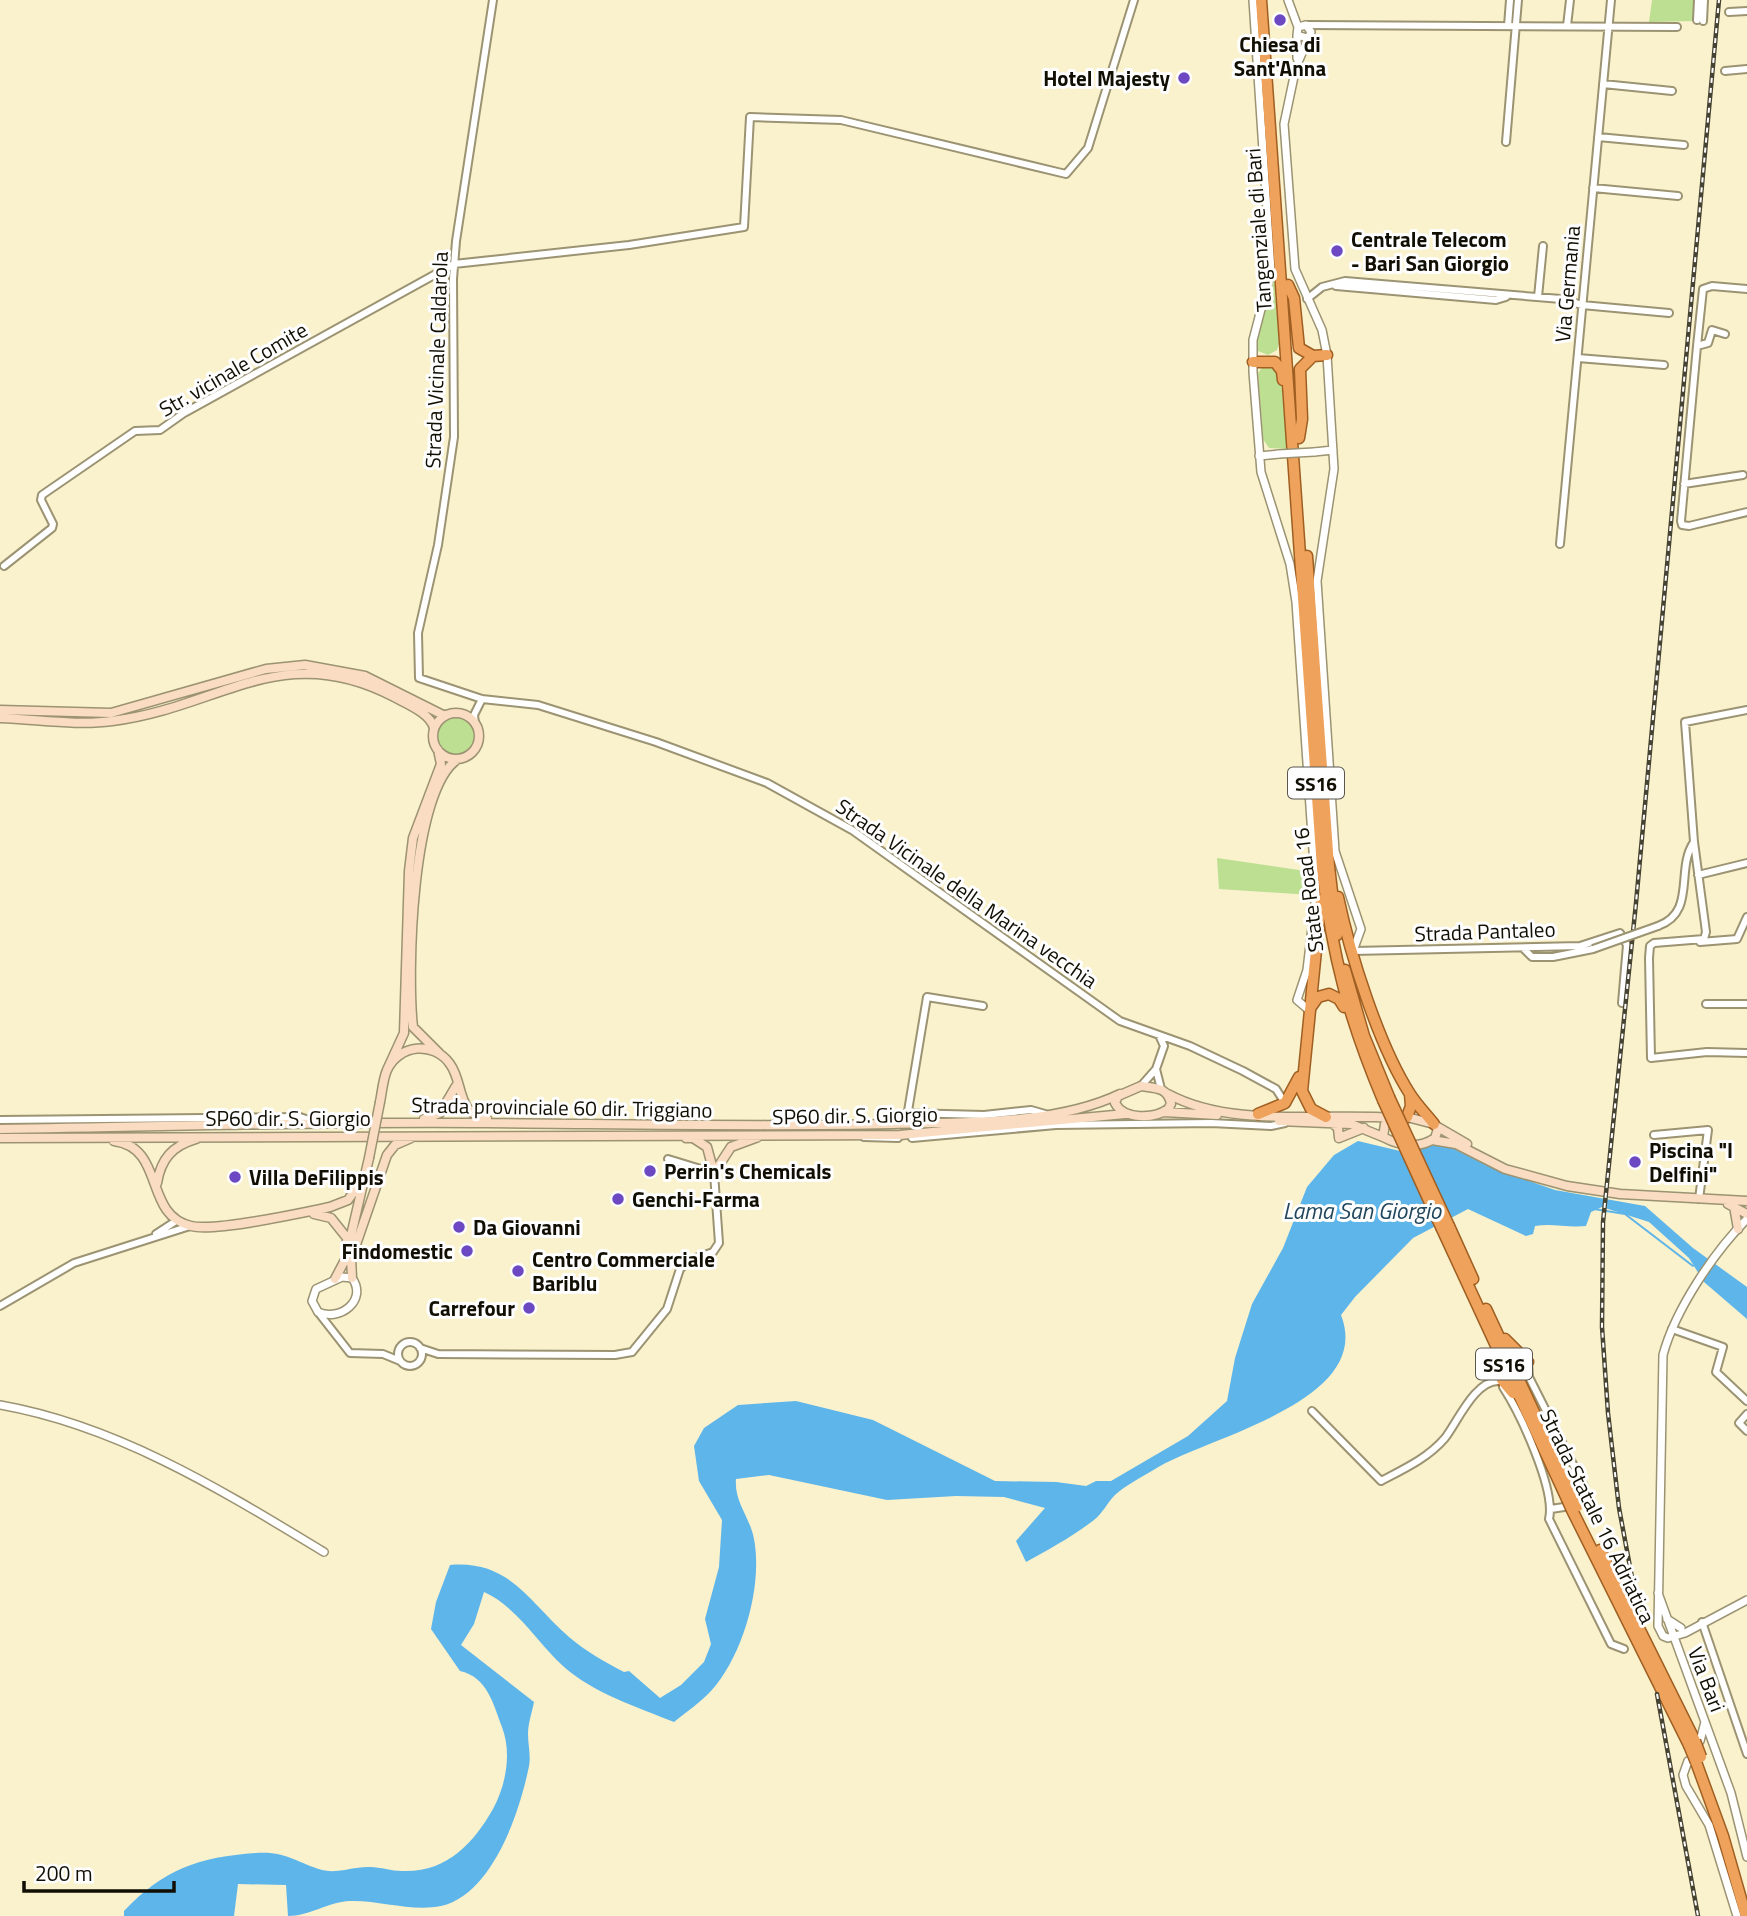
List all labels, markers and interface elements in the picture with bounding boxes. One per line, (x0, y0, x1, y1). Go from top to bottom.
marker: Chiesa di Sant'Anna (1272, 12, 1288, 28)
place label: Chiesa di Sant'Anna (1234, 28, 1326, 84)
place label: Hotel Majesty (1043, 62, 1170, 94)
marker: Hotel Majesty (1176, 70, 1192, 86)
street label: Tangenziale di Bari (1236, 147, 1280, 313)
place label: Centrale Telecom - Bari San Giorgio (1351, 223, 1509, 279)
street label: Via Germania (1546, 224, 1588, 344)
marker: Centrale Telecom - Bari San Giorgio (1329, 243, 1345, 259)
street label: Strada Vicinale Caldarola (416, 251, 456, 469)
street label: Str. vicinale Comite (153, 313, 313, 425)
road number: SS16 (1288, 768, 1344, 798)
street label: Strada Vicinale della Marina vecchia (830, 790, 1105, 996)
street label: State Road 16 (1284, 826, 1332, 954)
street label: Strada Pantaleo (1414, 913, 1556, 949)
street label: Strada provinciale 60 dir. Triggiano (411, 1088, 713, 1126)
street label: SP60 dir. S. Giorgio (772, 1098, 938, 1132)
street label: SP60 dir. S. Giorgio (205, 1102, 371, 1134)
place label: Piscina "I Delfini" (1649, 1134, 1733, 1190)
marker: Piscina "I Delfini" (1627, 1154, 1643, 1170)
place label: Perrin's Chemicals (664, 1155, 832, 1187)
place label: Villa DeFilippis (249, 1161, 384, 1193)
marker: Perrin's Chemicals (642, 1163, 658, 1179)
marker: Villa DeFilippis (227, 1169, 243, 1185)
place label: Genchi-Farma (632, 1183, 760, 1215)
marker: Genchi-Farma (610, 1191, 626, 1207)
water label: Lama San Giorgio (1283, 1193, 1442, 1228)
place label: Da Giovanni (473, 1211, 581, 1243)
marker: Da Giovanni (451, 1219, 467, 1235)
place label: Findomestic (341, 1235, 453, 1267)
marker: Findomestic (459, 1243, 475, 1259)
place label: Centro Commerciale Bariblu (532, 1243, 715, 1299)
marker: Centro Commerciale Bariblu (510, 1263, 526, 1279)
place label: Carrefour (429, 1292, 515, 1324)
marker: Carrefour (521, 1300, 537, 1316)
road number: SS16 (1476, 1348, 1532, 1380)
street label: Strada Statale 16 Adriatica (1532, 1403, 1664, 1629)
street label: Via Bari (1680, 1642, 1734, 1716)
scale bar (24, 1850, 175, 1894)
text: 200 m (35, 1857, 92, 1889)

